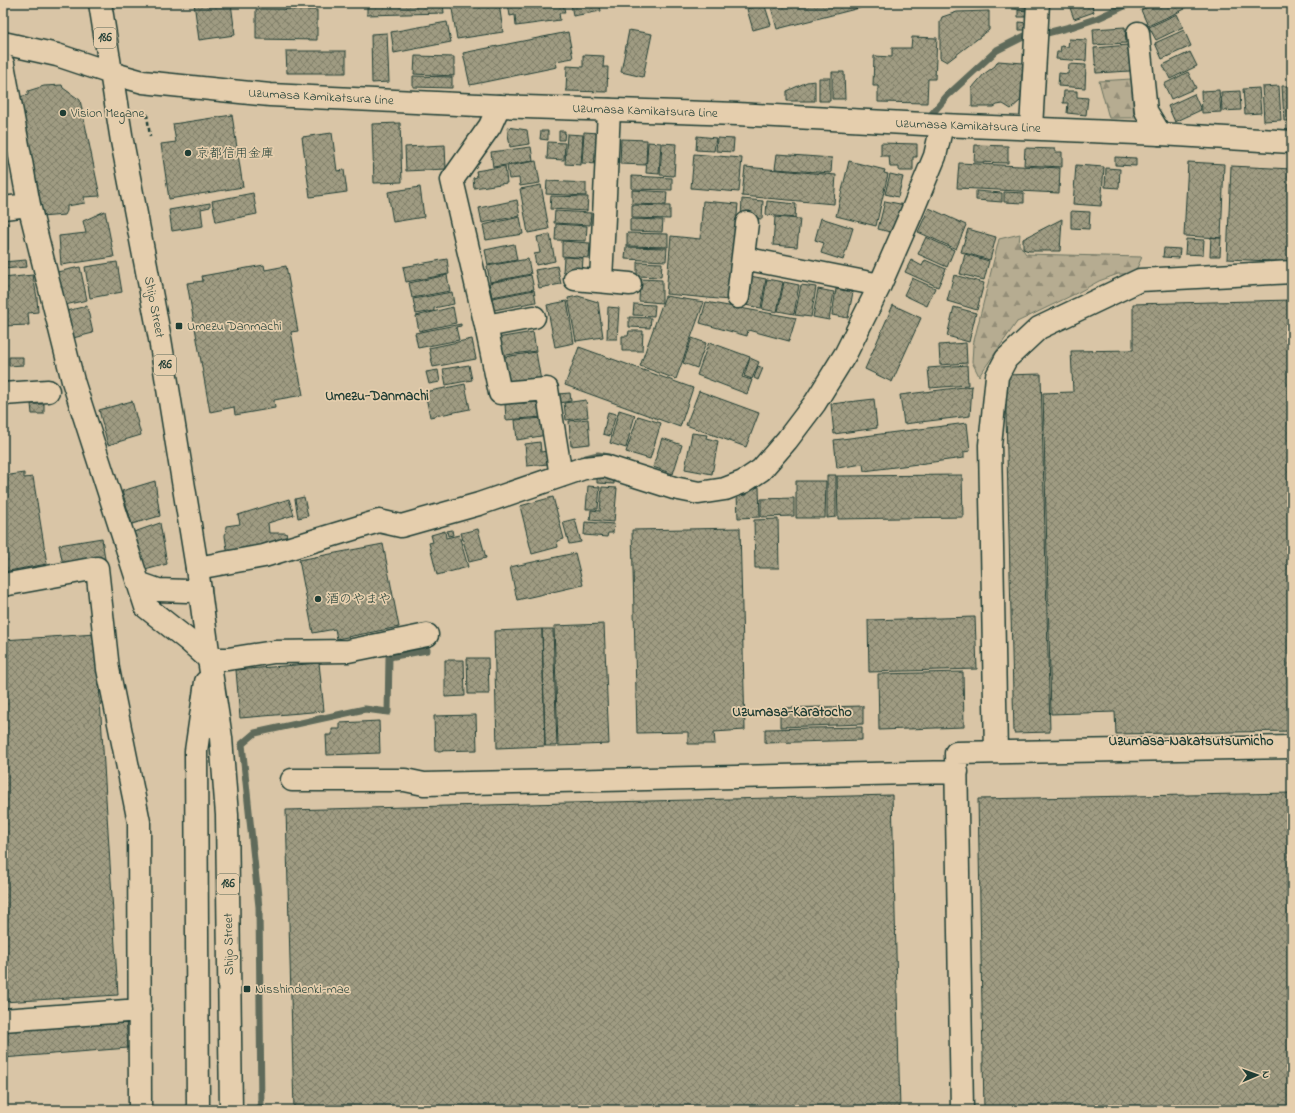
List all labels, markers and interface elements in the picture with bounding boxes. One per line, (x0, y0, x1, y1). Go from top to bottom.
road number: 186 (94, 28, 116, 48)
street label: Uzumasa Kamikatsura Line (248, 84, 394, 110)
street label: Uzumasa Kamikatsura Line (572, 99, 718, 123)
place label: Vision Megane (70, 104, 144, 124)
marker: Vision Megane (58, 108, 68, 118)
street label: Uzumasa Kamikatsura Line (895, 114, 1041, 138)
place label: 京都信用金庫 (196, 144, 274, 163)
marker: 京都信用金庫 (183, 148, 193, 158)
street label: Shijo Street (139, 275, 169, 340)
place label: Umezu Danmachi (187, 317, 282, 336)
marker: Umezu Danmachi (174, 321, 184, 331)
road number: 186 (154, 355, 176, 375)
district label: Umezu-Danmachi (325, 386, 429, 407)
place label: 酒のやまや (326, 590, 391, 609)
marker: 酒のやまや (313, 594, 323, 604)
district label: Uzumasa-Karatocho (732, 702, 852, 723)
district label: Uzumasa-Nakatsutsumicho (1109, 731, 1273, 752)
road number: 186 (217, 874, 239, 894)
street label: Shijo Street (219, 912, 239, 975)
place label: Nisshindenki-mae (255, 980, 350, 999)
marker: Nisshindenki-mae (242, 984, 252, 994)
north arrow (1237, 1055, 1277, 1095)
text: N (1258, 1071, 1274, 1079)

